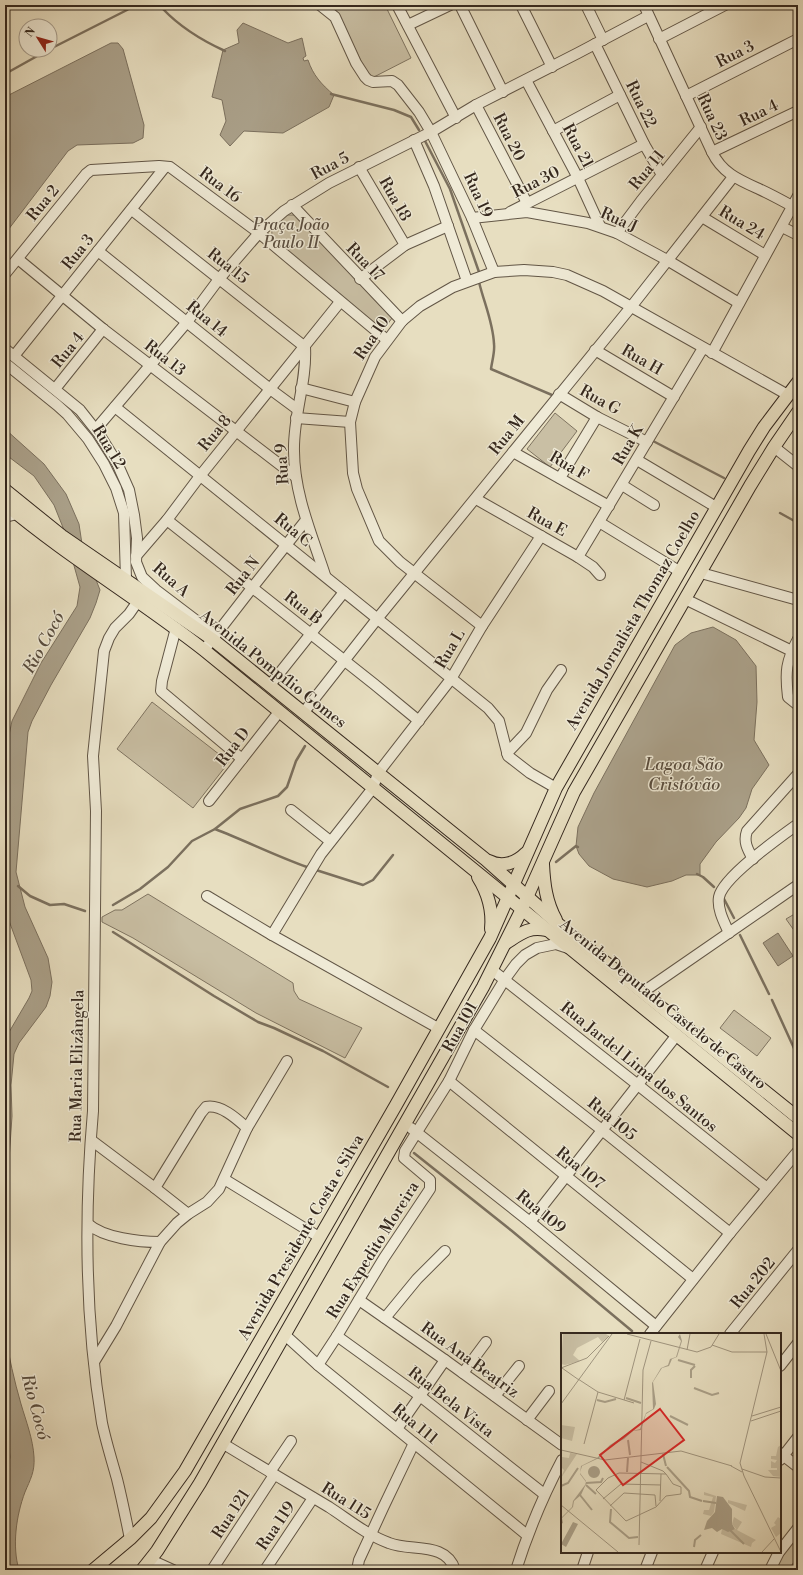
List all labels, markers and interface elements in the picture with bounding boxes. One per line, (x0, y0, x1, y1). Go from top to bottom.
north arrow (18, 18, 58, 58)
text: N (23, 25, 39, 40)
street label: Rua 3 (712, 36, 758, 72)
street label: Rua 22 (621, 77, 661, 131)
street label: Rua 23 (692, 90, 732, 144)
street label: Rua 4 (736, 95, 782, 131)
street label: Rua 20 (488, 110, 530, 164)
street label: Rua 21 (558, 120, 598, 172)
street label: Rua 11 (625, 146, 669, 194)
street label: Rua 5 (307, 148, 353, 184)
street label: Rua 30 (509, 162, 563, 202)
street label: Rua 16 (195, 163, 245, 207)
street label: Rua 19 (459, 169, 497, 221)
street label: Rua 18 (374, 173, 416, 225)
street label: Rua 2 (22, 181, 64, 225)
street label: Rua 24 (715, 201, 769, 245)
street label: Rua J (597, 203, 641, 237)
park label: Praça João Paulo II (252, 215, 329, 253)
street label: Rua 3 (58, 230, 99, 274)
street label: Rua 17 (342, 239, 388, 285)
street label: Rua 15 (203, 244, 253, 289)
street label: Rua 14 (182, 296, 232, 342)
street label: Rua 10 (350, 312, 394, 364)
street label: Rua 4 (47, 327, 89, 372)
street label: Rua 13 (140, 336, 190, 381)
street label: Rua H (618, 340, 666, 380)
street label: Rua G (576, 381, 624, 419)
street label: Rua 8 (194, 410, 236, 455)
street label: Rua M (485, 411, 529, 459)
street label: Rua K (609, 420, 648, 469)
street label: Rua 12 (88, 421, 130, 473)
street label: Rua 9 (271, 442, 293, 485)
street label: Rua F (546, 447, 592, 485)
street label: Rua E (524, 503, 570, 541)
street label: Avenida Jornalista Thomaz Coelho (561, 507, 704, 734)
street label: Rua C (270, 509, 316, 551)
street label: Rua N (222, 553, 264, 599)
street label: Rua A (148, 558, 194, 602)
street label: Rua B (280, 587, 326, 629)
street label: Avenida Pompílio Gomes (195, 605, 350, 733)
water label: Rio Cocó (18, 607, 70, 679)
street label: Rua L (431, 625, 470, 672)
street label: Rua D (212, 724, 254, 770)
water label: Lagoa São Cristóvão (644, 754, 723, 796)
street label: Avenida Deputado Castelo de Castro (555, 914, 771, 1094)
street label: Rua Maria Elizângela (66, 988, 88, 1143)
street label: Rua Jardel Lima dos Santos (556, 997, 722, 1137)
street label: Rua 101 (438, 998, 482, 1056)
street label: Rua 105 (583, 1093, 641, 1145)
street label: Avenida Presidente Costa e Silva (233, 1130, 369, 1344)
street label: Rua 107 (552, 1142, 608, 1194)
street label: Rua Expedito Moreira (323, 1177, 424, 1322)
street label: Rua 109 (512, 1186, 570, 1238)
street label: Rua 202 (726, 1253, 780, 1313)
street label: Rua Ana Beatriz (417, 1318, 523, 1402)
inset map (561, 1333, 781, 1553)
street label: Rua Bela Vista (404, 1362, 499, 1442)
water label: Rio Cocó (15, 1371, 55, 1443)
street label: Rua 111 (388, 1399, 442, 1449)
street label: Rua 115 (318, 1478, 375, 1524)
street label: Rua 121 (208, 1485, 254, 1543)
street label: Rua 119 (252, 1497, 300, 1554)

